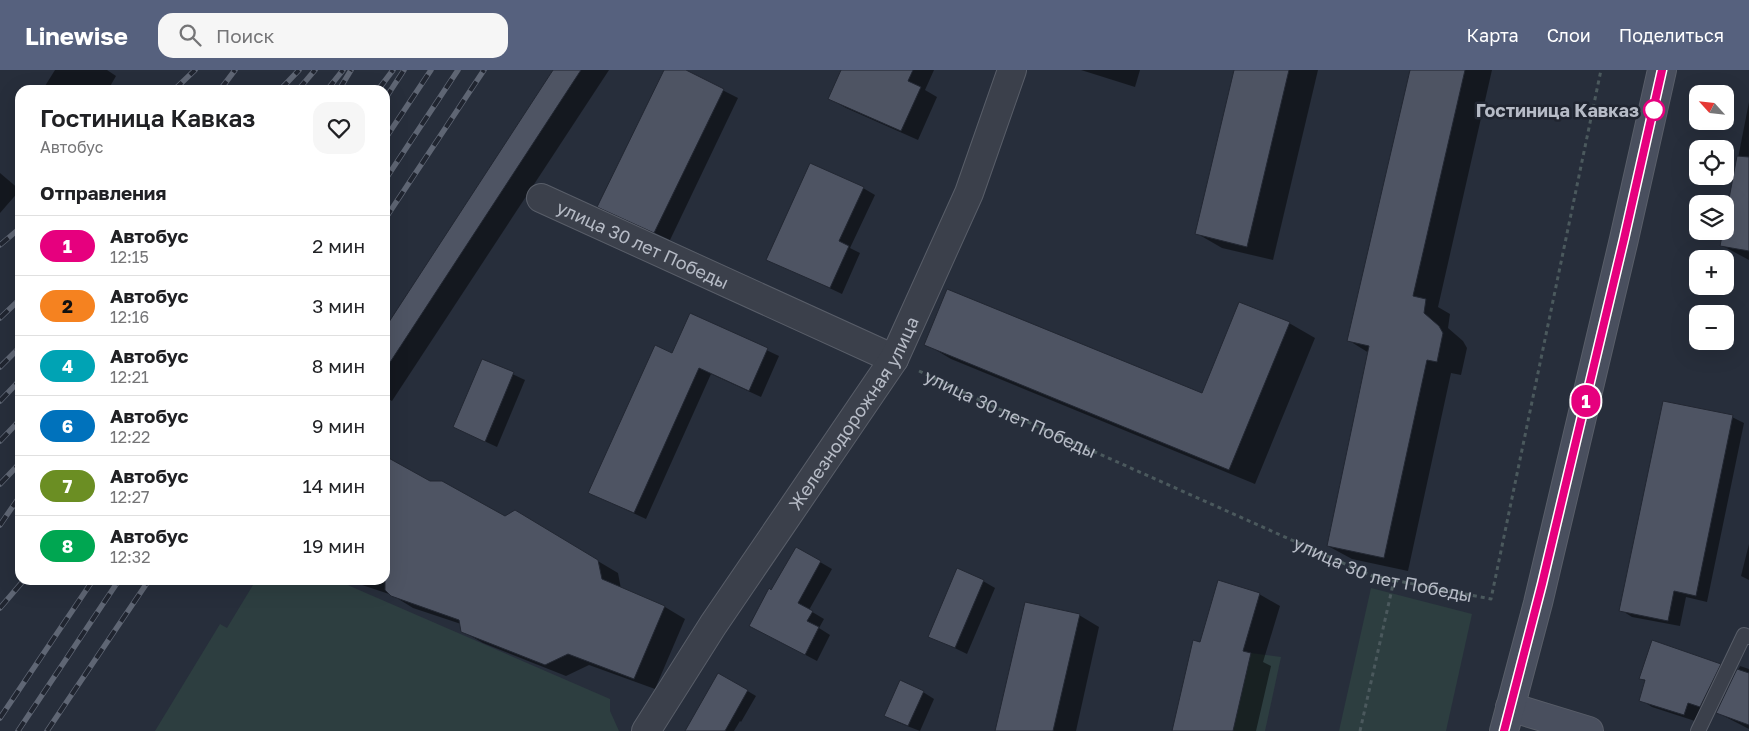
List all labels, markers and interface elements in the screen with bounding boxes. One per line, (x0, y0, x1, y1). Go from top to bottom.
search box (158, 13, 508, 58)
text: Linewise (25, 21, 128, 50)
icon: search (176, 21, 204, 49)
text: Поиск (216, 24, 274, 47)
text: Карта (1467, 24, 1519, 46)
text: Слои (1547, 24, 1591, 46)
text: Поделиться (1619, 24, 1724, 46)
north arrow (1689, 85, 1734, 130)
map controls (1689, 85, 1734, 350)
place label: Гостиница Кавказ (1476, 99, 1639, 121)
marker: Гостиница Кавказ (1643, 99, 1665, 121)
button: heart (313, 102, 365, 154)
text: Гостиница Кавказ (40, 103, 255, 132)
text: Автобус (40, 137, 103, 157)
button: locate (1689, 140, 1734, 185)
text: Отправления (40, 181, 166, 204)
button: layers (1689, 195, 1734, 240)
street label: улица 30 лет Победы (553, 196, 733, 293)
text: Автобус (110, 224, 188, 247)
text: 2 мин (312, 234, 365, 257)
text: 1 (63, 235, 72, 257)
text: 12:15 (110, 247, 149, 267)
button: + (1689, 250, 1734, 295)
text: Автобус (110, 284, 188, 307)
text: 3 мин (312, 294, 365, 317)
text: 2 (62, 295, 73, 317)
button: − (1689, 305, 1734, 350)
text: 12:16 (110, 307, 149, 327)
street label: Железнодорожная улица (784, 313, 923, 514)
text: Автобус (110, 344, 188, 367)
text: 8 мин (312, 354, 365, 377)
text: 4 (62, 355, 73, 377)
street label: улица 30 лет Победы (921, 364, 1100, 462)
text: 12:21 (110, 367, 149, 387)
line badge: 1 (1570, 385, 1602, 417)
text: 1 (1581, 390, 1591, 412)
text: Автобус (110, 404, 188, 427)
text: 9 мин (312, 414, 365, 437)
text: 6 (62, 415, 73, 437)
text: 12:22 (110, 427, 150, 447)
text: Автобус (110, 464, 188, 487)
text: 14 мин (303, 474, 365, 497)
text: 7 (63, 475, 72, 497)
text: 12:27 (110, 487, 150, 507)
text: Автобус (110, 524, 188, 547)
street label: улица 30 лет Победы (1290, 531, 1474, 606)
text: 19 мин (303, 534, 365, 557)
text: 8 (62, 535, 73, 557)
text: 12:32 (110, 547, 150, 567)

